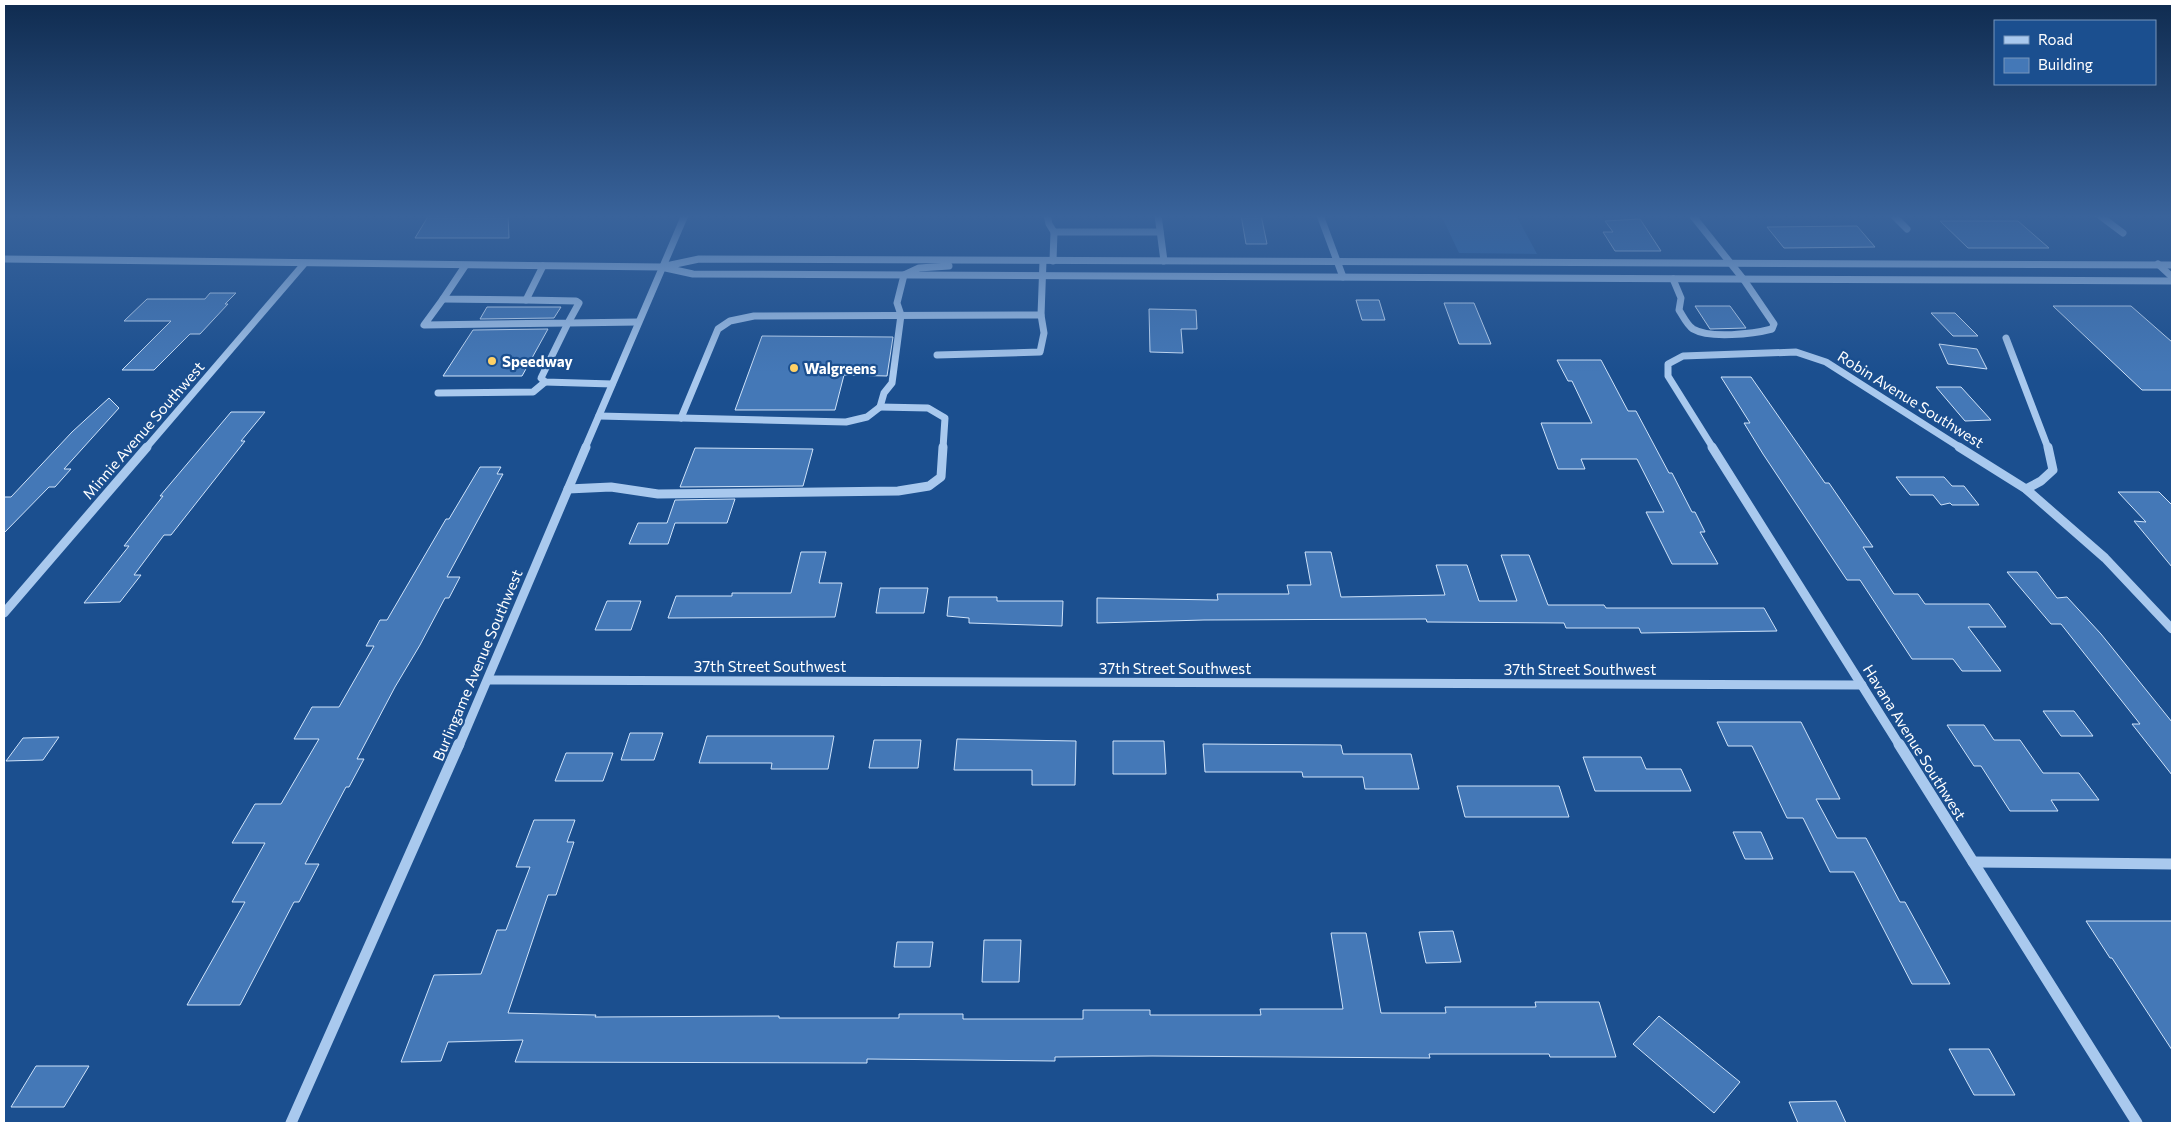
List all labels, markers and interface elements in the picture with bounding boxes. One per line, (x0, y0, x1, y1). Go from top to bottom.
legend (1994, 20, 2156, 85)
text: Road (2038, 30, 2073, 48)
text: Building (2038, 55, 2093, 73)
street label: Robin Avenue Southwest (1835, 347, 1987, 451)
place label: Speedway (502, 352, 573, 370)
marker: Speedway (486, 355, 498, 367)
street label: Minnie Avenue Southwest (78, 358, 208, 502)
place label: Walgreens (804, 359, 877, 377)
marker: Walgreens (788, 362, 800, 374)
street label: Burlingame Avenue Southwest (428, 567, 526, 763)
street label: 37th Street Southwest (694, 657, 846, 675)
street label: 37th Street Southwest (1099, 659, 1251, 677)
street label: 37th Street Southwest (1504, 660, 1656, 678)
street label: Havana Avenue Southwest (1860, 661, 1970, 823)

